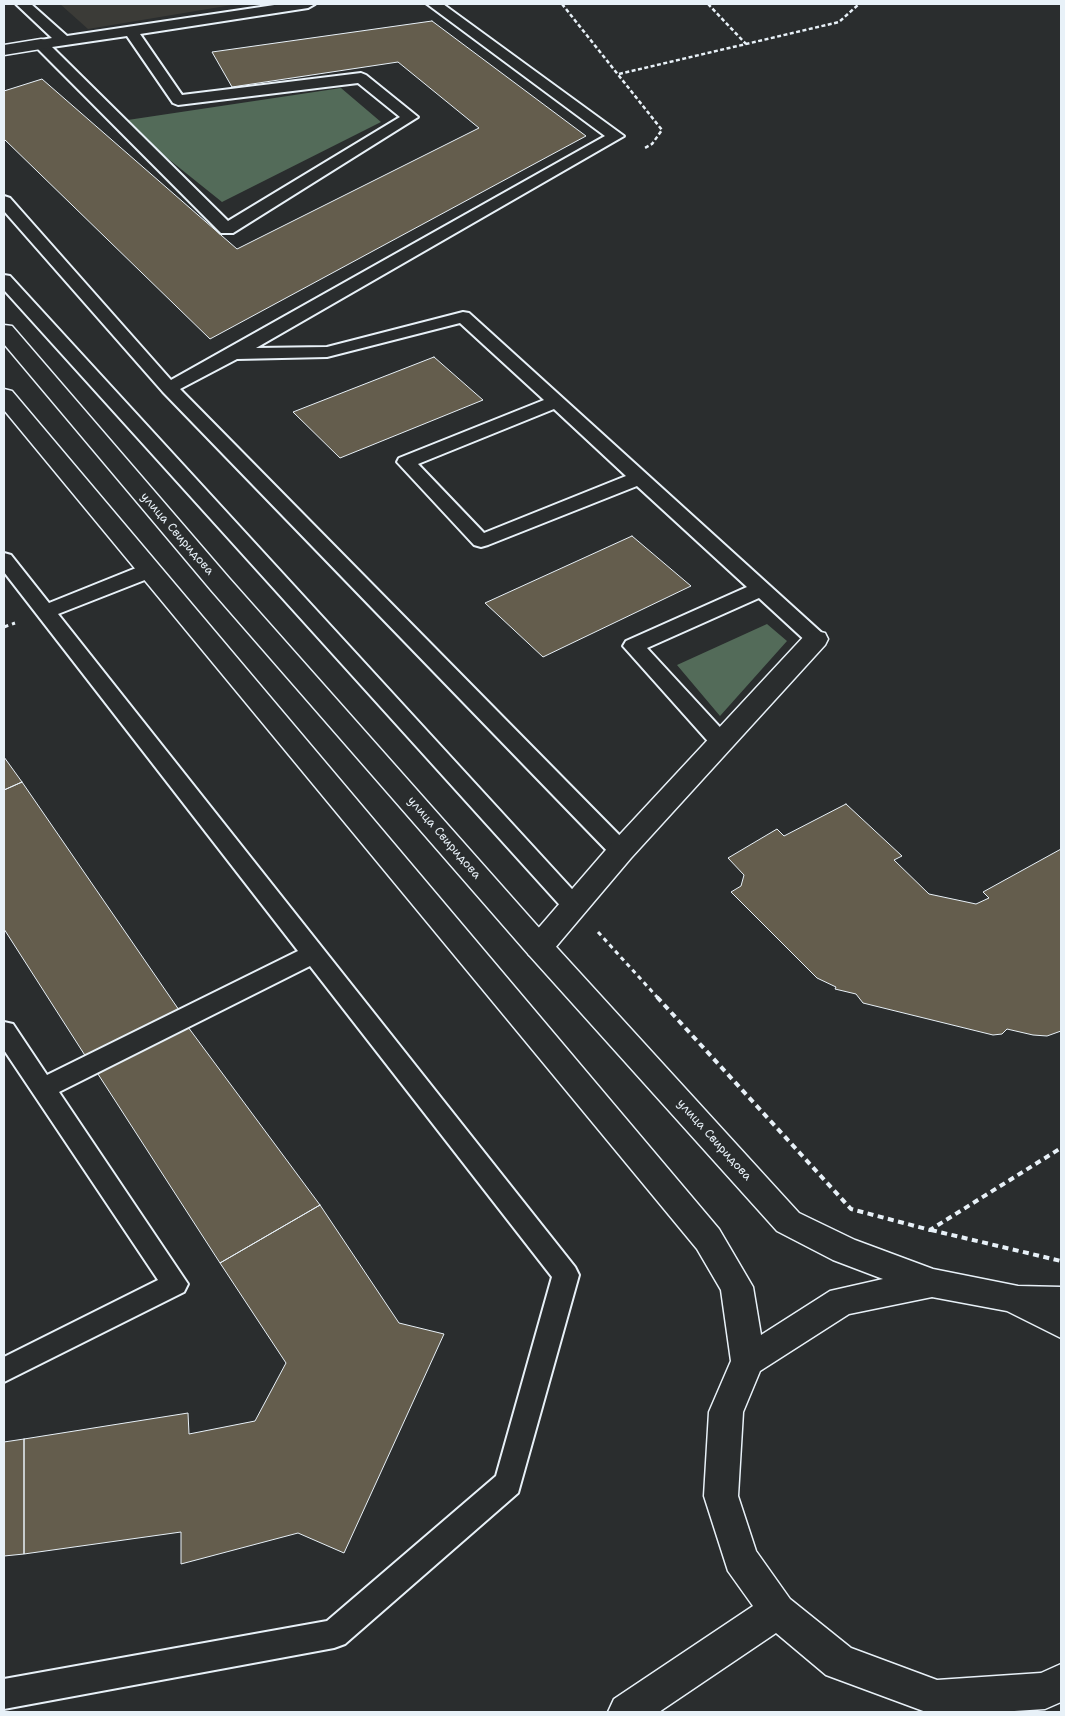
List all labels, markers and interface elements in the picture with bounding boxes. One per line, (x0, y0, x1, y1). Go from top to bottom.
street label: улица Свиридова (137, 490, 217, 578)
street label: улица Свиридова (404, 794, 484, 882)
street label: улица Свиридова (674, 1096, 754, 1184)

